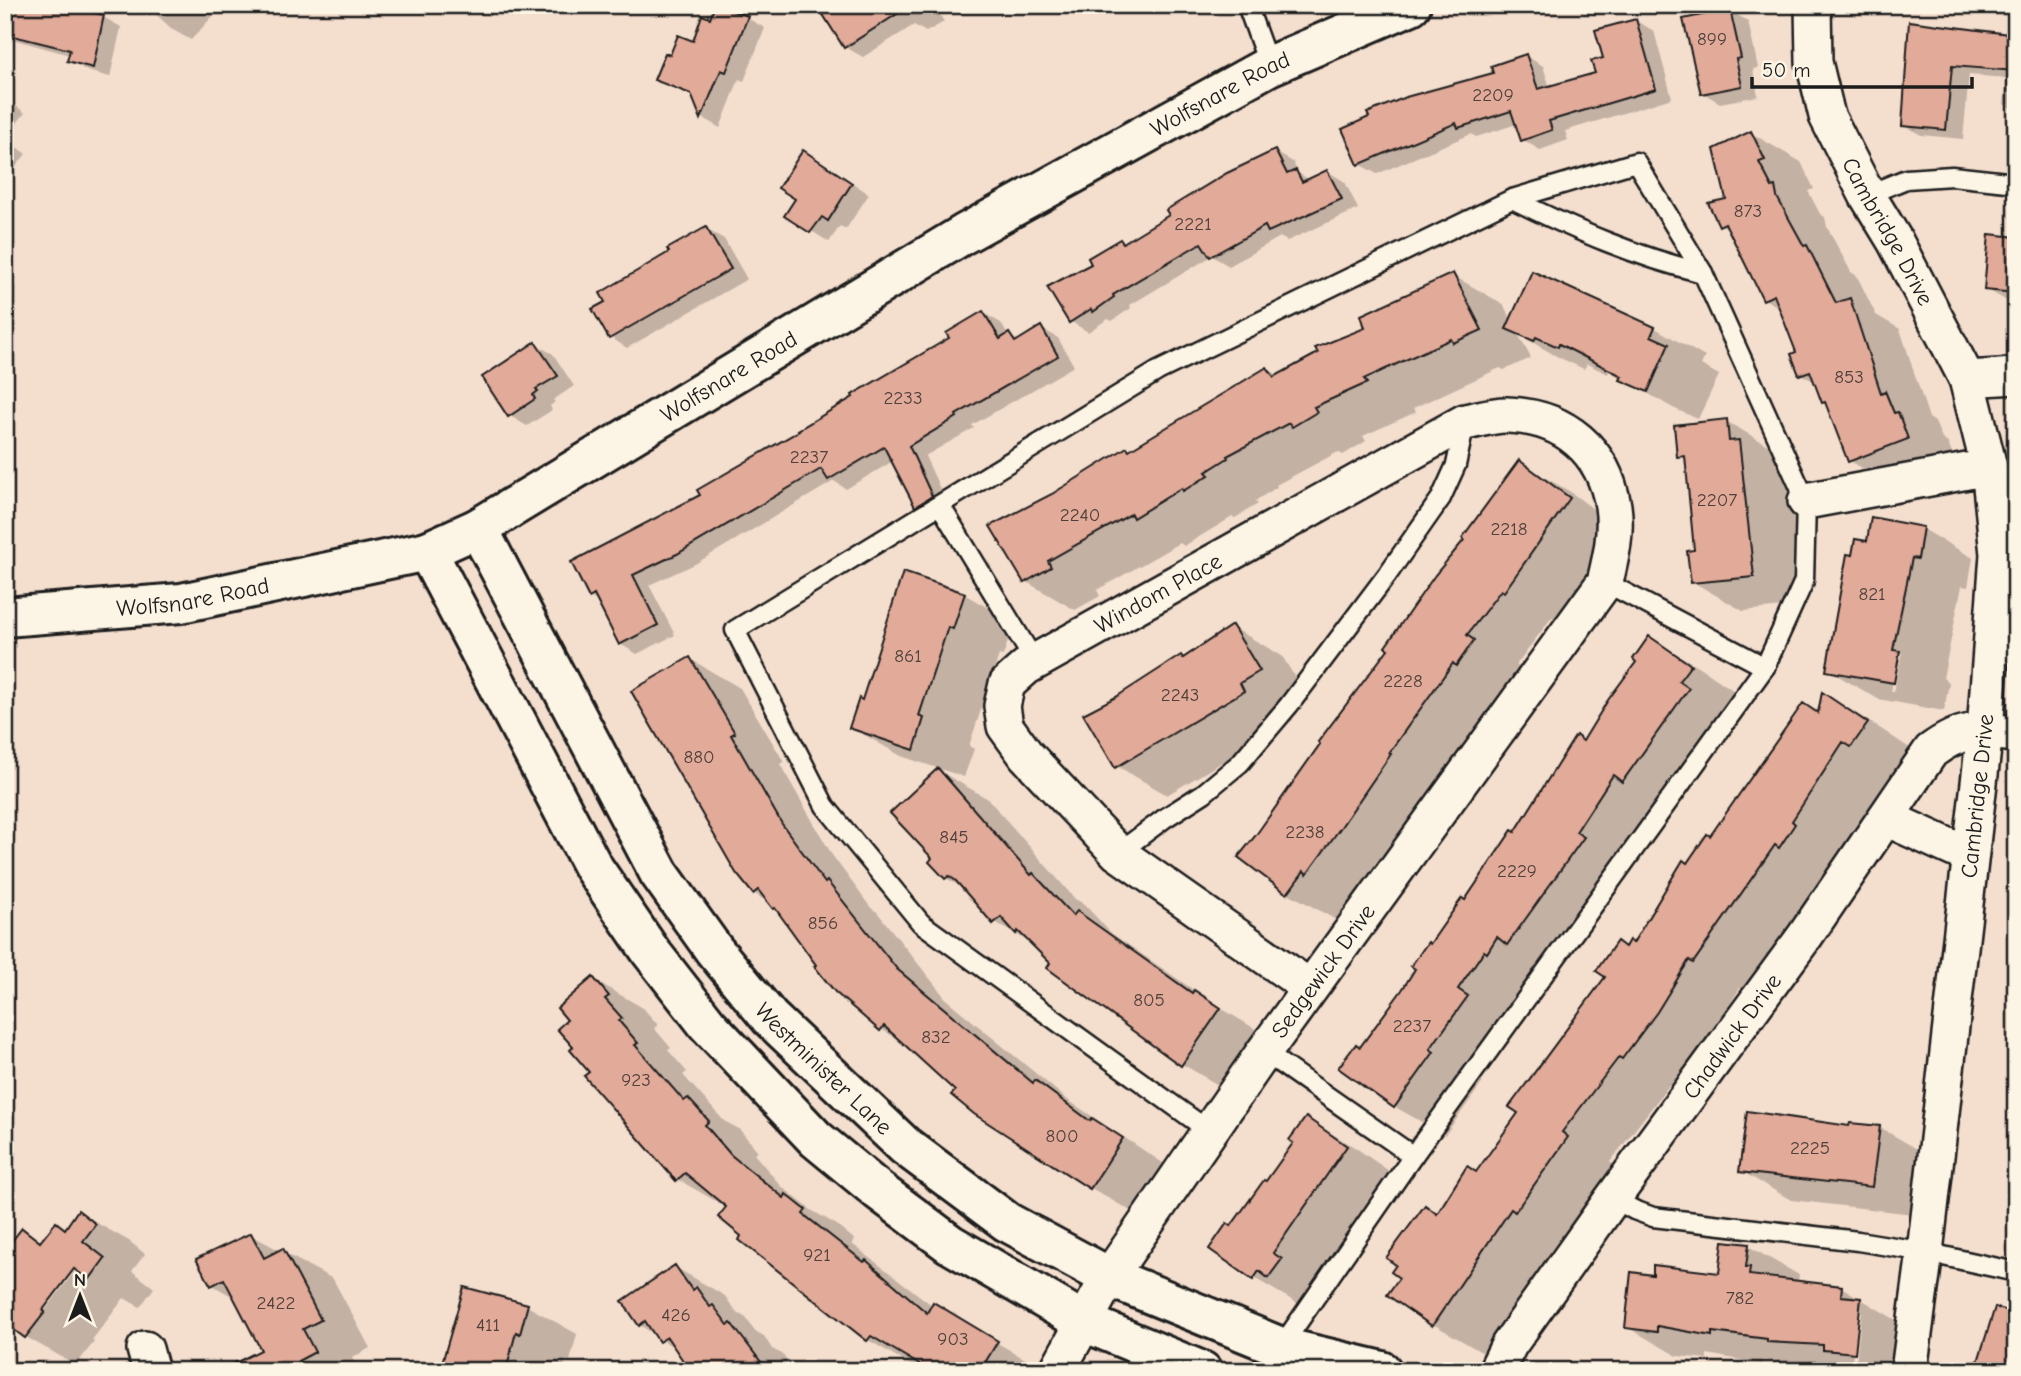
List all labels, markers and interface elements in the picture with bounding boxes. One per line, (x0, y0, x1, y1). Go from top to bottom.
house number: 899 (1697, 28, 1727, 50)
street label: Wolfsnare Road (1146, 46, 1294, 143)
scale bar (1752, 46, 1972, 90)
text: 50 m (1762, 58, 1811, 82)
house number: 2209 (1472, 84, 1514, 106)
street label: Cambridge Drive (1836, 153, 1939, 310)
house number: 873 (1734, 200, 1762, 222)
house number: 2221 (1174, 213, 1212, 235)
street label: Wolfsnare Road (656, 325, 802, 428)
house number: 853 (1834, 366, 1864, 388)
house number: 2233 (883, 387, 923, 409)
house number: 2237 (790, 446, 828, 468)
house number: 2207 (1697, 489, 1737, 511)
house number: 2240 (1060, 504, 1100, 526)
house number: 2218 (1490, 518, 1528, 540)
street label: Windom Place (1090, 547, 1227, 640)
street label: Wolfsnare Road (115, 572, 272, 622)
house number: 821 (1858, 583, 1886, 605)
house number: 861 (894, 645, 922, 667)
house number: 2228 (1383, 670, 1423, 692)
house number: 2243 (1161, 684, 1199, 706)
street label: Cambridge Drive (1955, 713, 2000, 879)
house number: 880 (683, 746, 715, 768)
house number: 2238 (1285, 821, 1325, 843)
house number: 845 (939, 826, 969, 848)
house number: 2229 (1497, 860, 1537, 882)
street label: Sedgewick Drive (1266, 899, 1381, 1043)
house number: 856 (808, 912, 838, 934)
street label: Chadwick Drive (1677, 968, 1787, 1104)
house number: 805 (1133, 989, 1165, 1011)
street label: Westminister Lane (749, 997, 898, 1141)
house number: 2237 (1393, 1015, 1431, 1037)
house number: 832 (921, 1026, 951, 1048)
house number: 923 (621, 1069, 651, 1091)
house number: 800 (1046, 1125, 1078, 1147)
house number: 2225 (1790, 1137, 1830, 1159)
house number: 921 (803, 1244, 831, 1266)
north arrow (46, 1260, 116, 1330)
text: N (74, 1269, 86, 1291)
house number: 782 (1726, 1287, 1754, 1309)
house number: 2422 (257, 1292, 295, 1314)
house number: 426 (661, 1304, 691, 1326)
house number: 411 (476, 1314, 500, 1336)
house number: 903 (937, 1328, 969, 1350)

